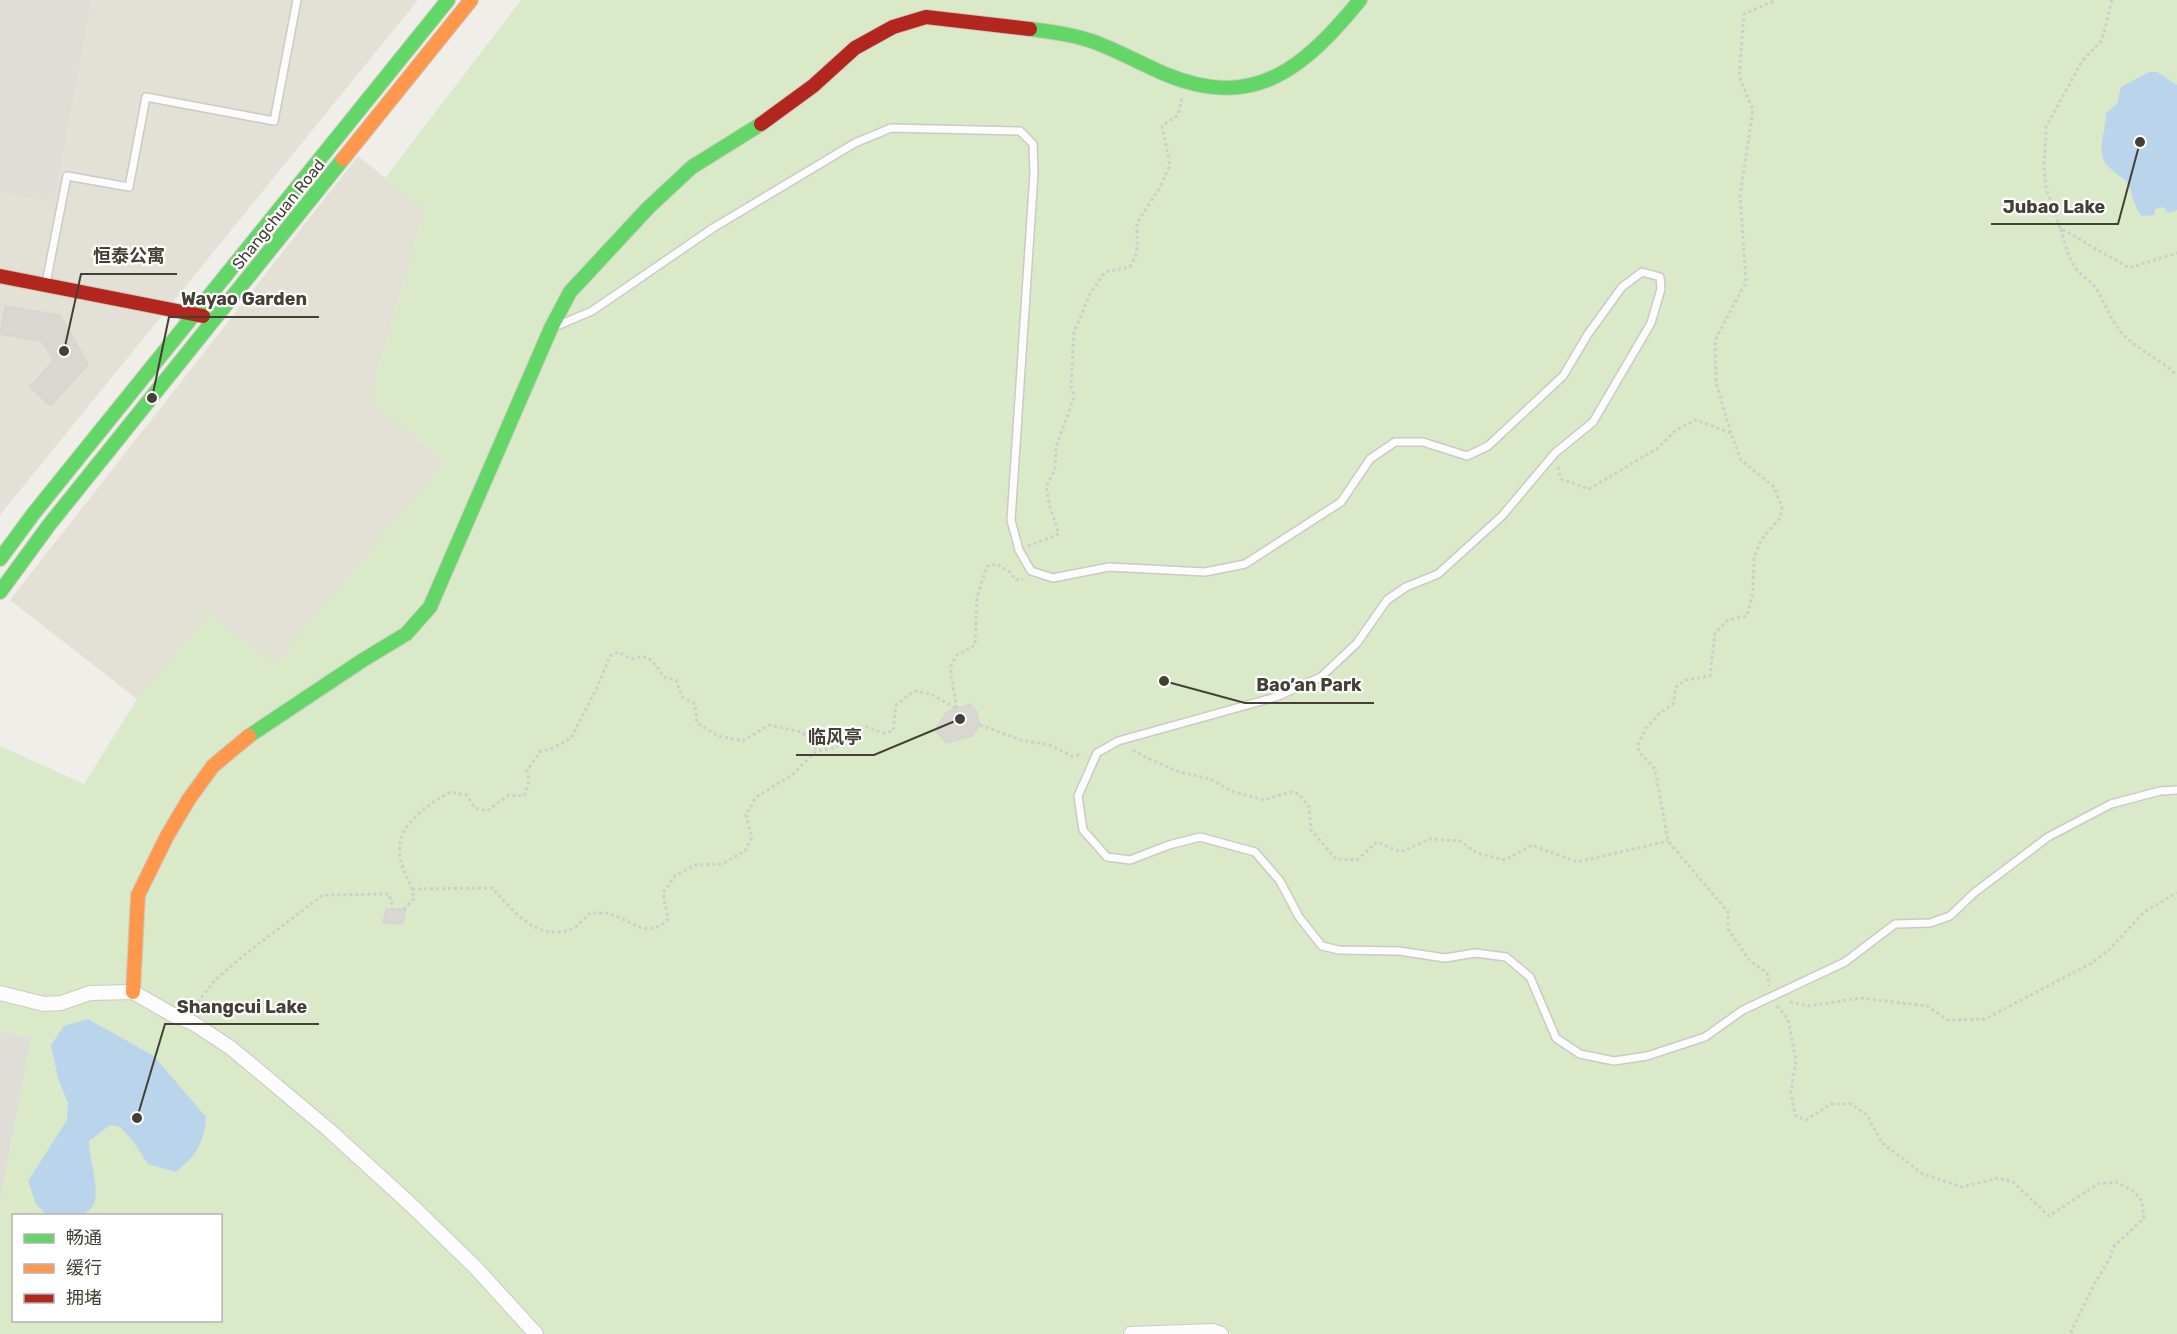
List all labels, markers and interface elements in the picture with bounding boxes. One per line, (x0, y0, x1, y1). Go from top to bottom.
street label: Shangchuan Road (228, 155, 329, 273)
callout: Jubao Lake (1991, 188, 2118, 224)
text: Jubao Lake (2003, 196, 2106, 218)
callout: 恒泰公寓 (81, 238, 177, 274)
text: 恒泰公寓 (93, 245, 165, 267)
callout: Wayao Garden (169, 281, 319, 317)
text: Wayao Garden (181, 288, 307, 310)
callout: Bao’an Park (1245, 667, 1374, 703)
text: Bao’an Park (1256, 674, 1362, 696)
callout: 临风亭 (796, 719, 874, 755)
text: 临风亭 (808, 726, 862, 748)
callout: Shangcui Lake (165, 988, 319, 1024)
text: Shangcui Lake (177, 996, 308, 1018)
legend (12, 1214, 222, 1322)
text: 畅通 (66, 1227, 102, 1249)
text: 缓行 (66, 1257, 102, 1279)
text: 拥堵 (66, 1287, 102, 1309)

